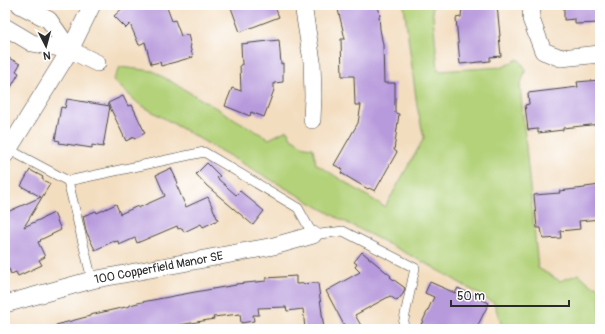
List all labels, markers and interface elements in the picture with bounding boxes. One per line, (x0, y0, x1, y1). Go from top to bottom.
north arrow (26, 26, 66, 66)
text: N (42, 49, 51, 62)
street label: 100 Copperfield Manor SE (93, 249, 224, 287)
scale bar (451, 282, 569, 308)
text: 50 m (457, 289, 485, 304)

